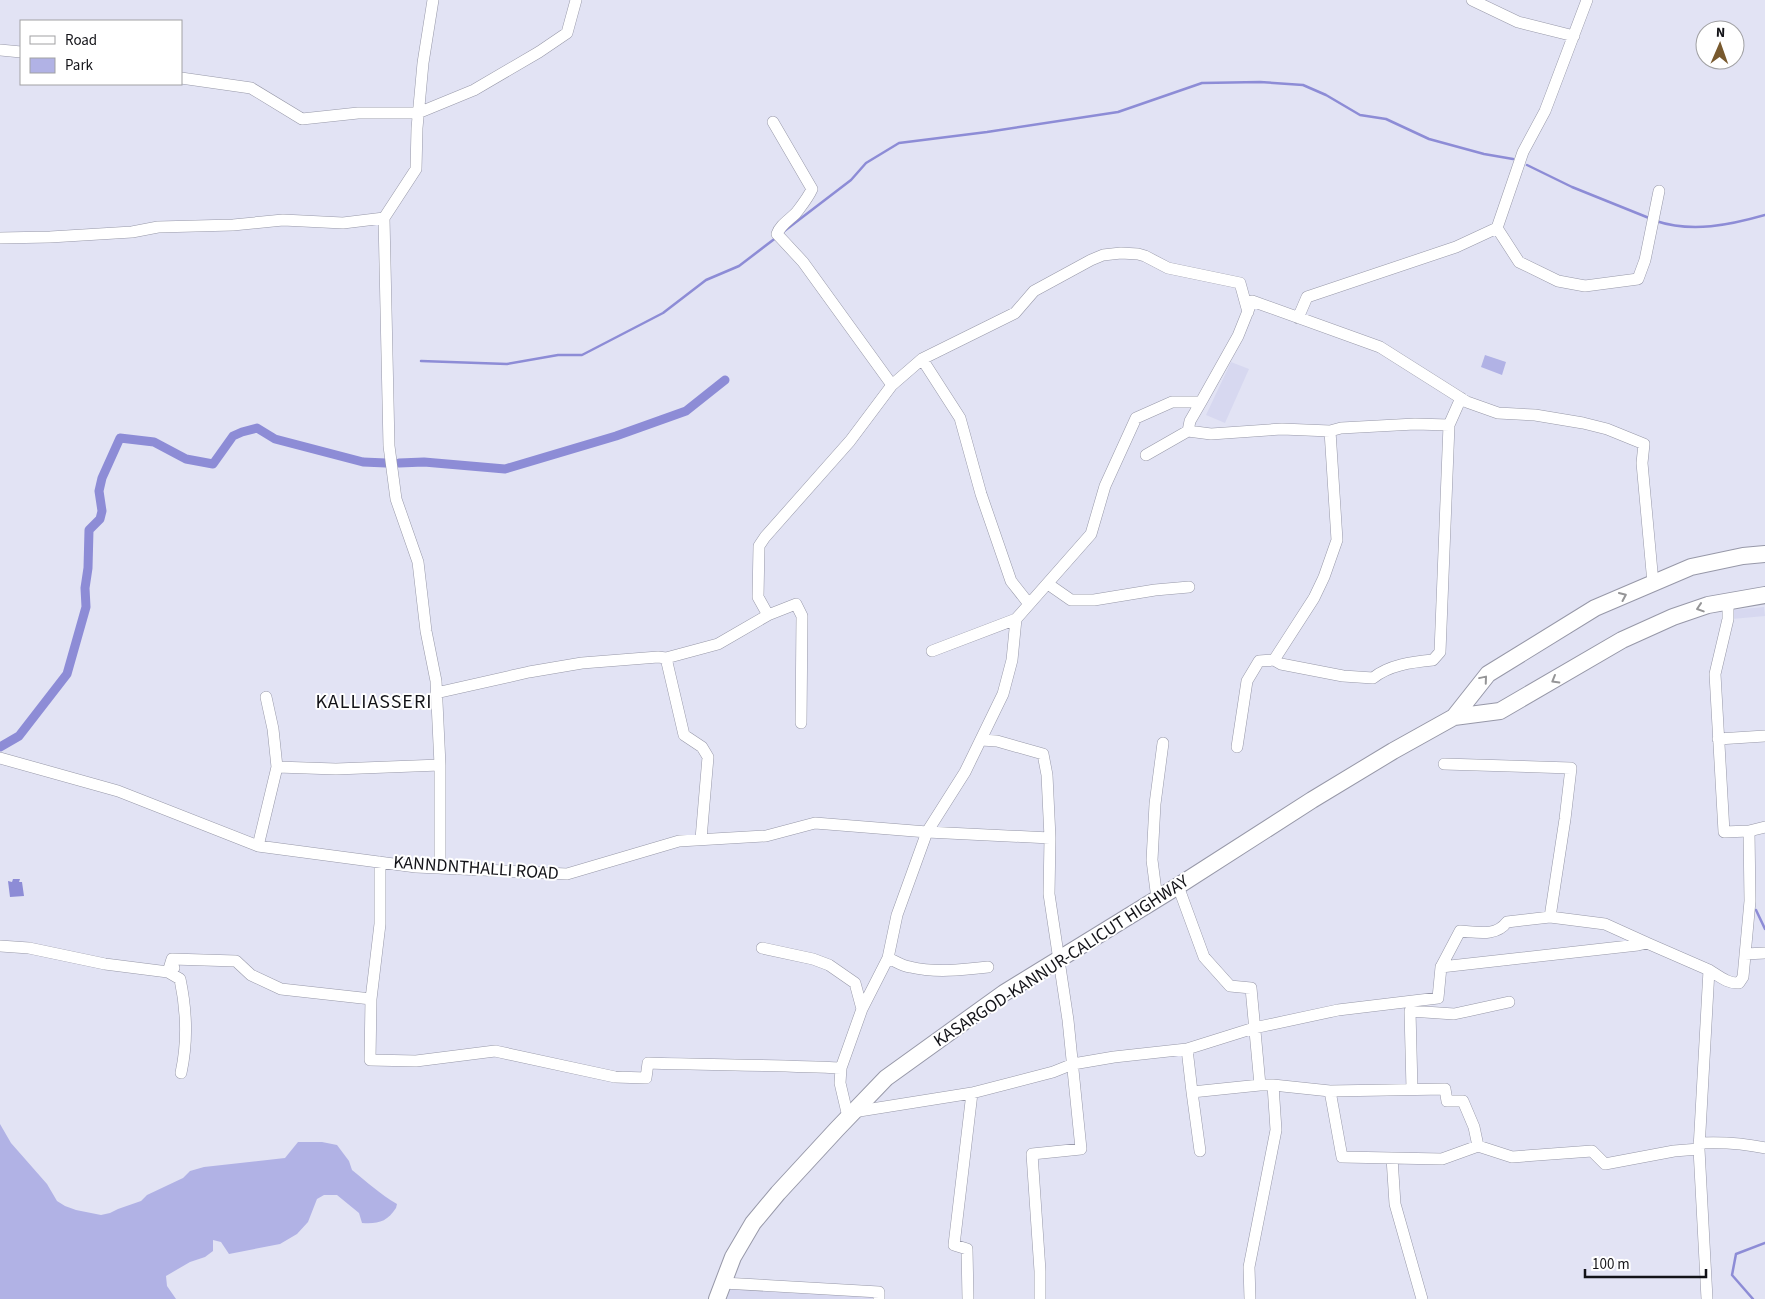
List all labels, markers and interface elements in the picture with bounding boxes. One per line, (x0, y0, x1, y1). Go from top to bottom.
legend (20, 20, 182, 85)
north arrow (1695, 20, 1745, 70)
text: N (1715, 23, 1725, 43)
text: Road (65, 30, 97, 51)
text: Park (65, 55, 94, 76)
one-way arrow (1618, 591, 1627, 602)
one-way arrow (1696, 602, 1705, 612)
one-way arrow (1551, 674, 1560, 684)
one-way arrow (1478, 676, 1486, 685)
district label: KALLIASSERI (315, 688, 433, 716)
street label: KANNDNTHALLI ROAD (392, 850, 560, 886)
street label: KASARGOD-KANNUR-CALICUT HIGHWAY (929, 869, 1194, 1053)
scale bar (1585, 1246, 1706, 1278)
text: 100 m (1592, 1254, 1630, 1275)

